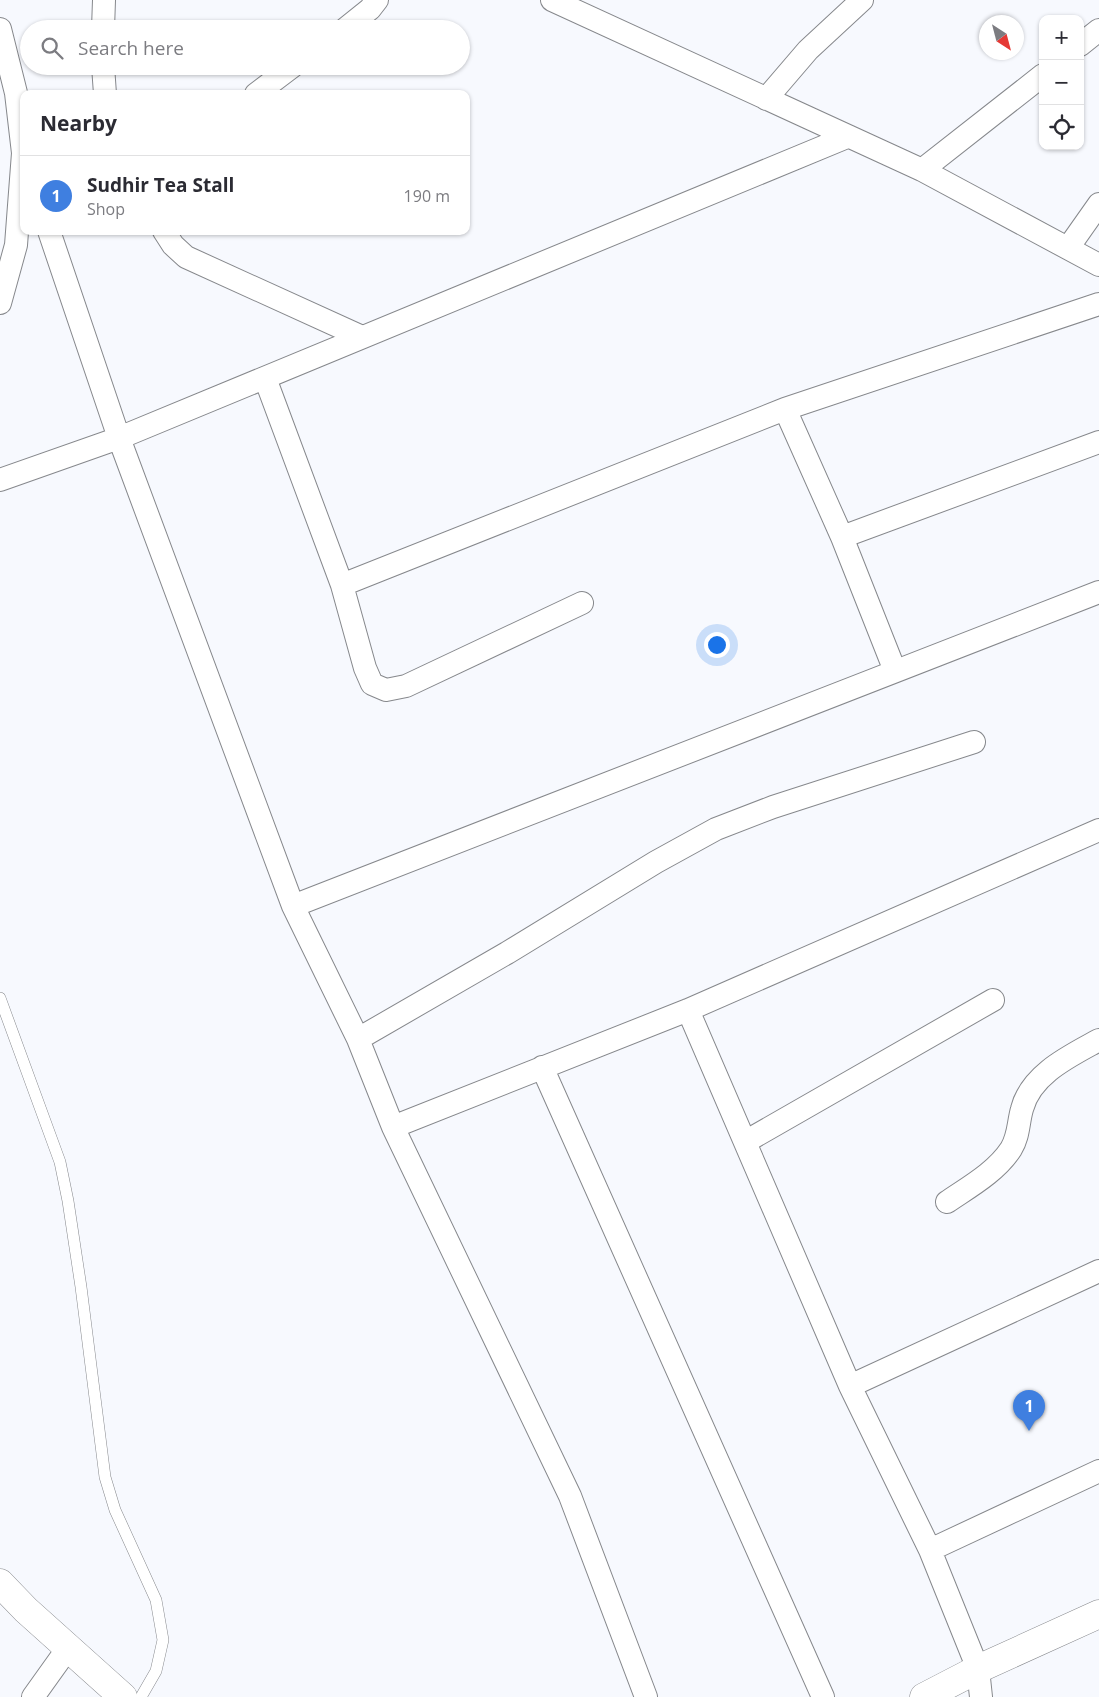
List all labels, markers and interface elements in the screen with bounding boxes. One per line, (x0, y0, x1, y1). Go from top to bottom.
north arrow (979, 15, 1024, 60)
map controls (1039, 15, 1084, 150)
button: + (1039, 15, 1084, 60)
search box (20, 20, 470, 75)
icon: search (38, 34, 66, 62)
text: Search here (78, 35, 184, 61)
button: − (1039, 60, 1084, 105)
button: locate (1039, 105, 1084, 150)
text: Nearby (40, 109, 117, 137)
text: Sudhir Tea Stall (87, 172, 234, 198)
text: 1 (51, 185, 61, 207)
text: 190 m (404, 185, 450, 207)
text: Shop (87, 198, 125, 220)
your location (704, 632, 730, 658)
pin: 1 (1013, 1390, 1045, 1431)

